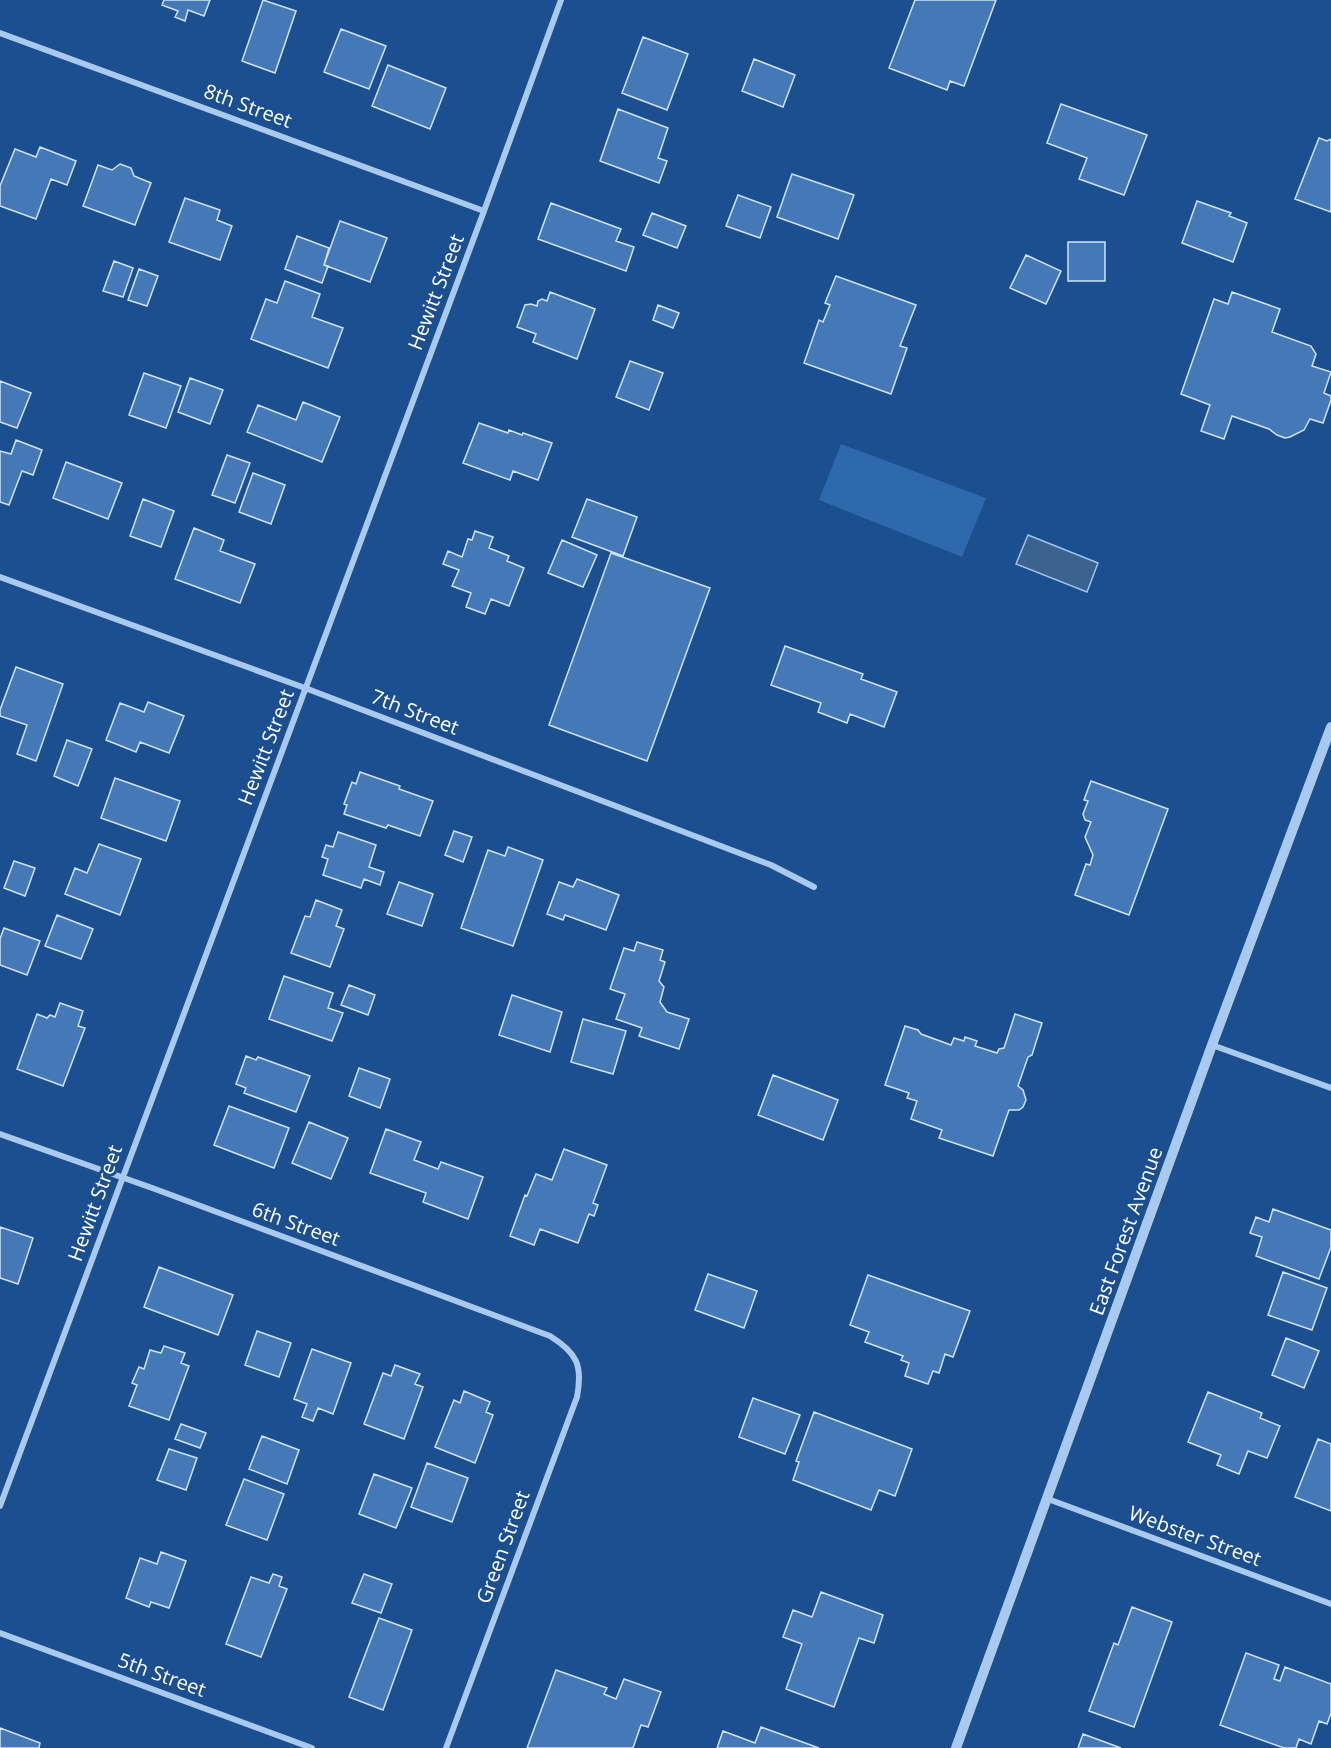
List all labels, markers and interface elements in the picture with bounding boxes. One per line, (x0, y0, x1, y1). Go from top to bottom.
street label: 8th Street (200, 77, 296, 134)
street label: Hewitt Street (401, 230, 470, 354)
street label: 7th Street (367, 682, 463, 741)
street label: Hewitt Street (231, 685, 300, 809)
street label: Hewitt Street (61, 1141, 128, 1265)
street label: East Forest Avenue (1083, 1143, 1169, 1319)
street label: 6th Street (248, 1195, 344, 1252)
street label: Green Street (470, 1487, 535, 1607)
street label: Webster Street (1125, 1499, 1265, 1572)
street label: 5th Street (114, 1646, 210, 1703)

